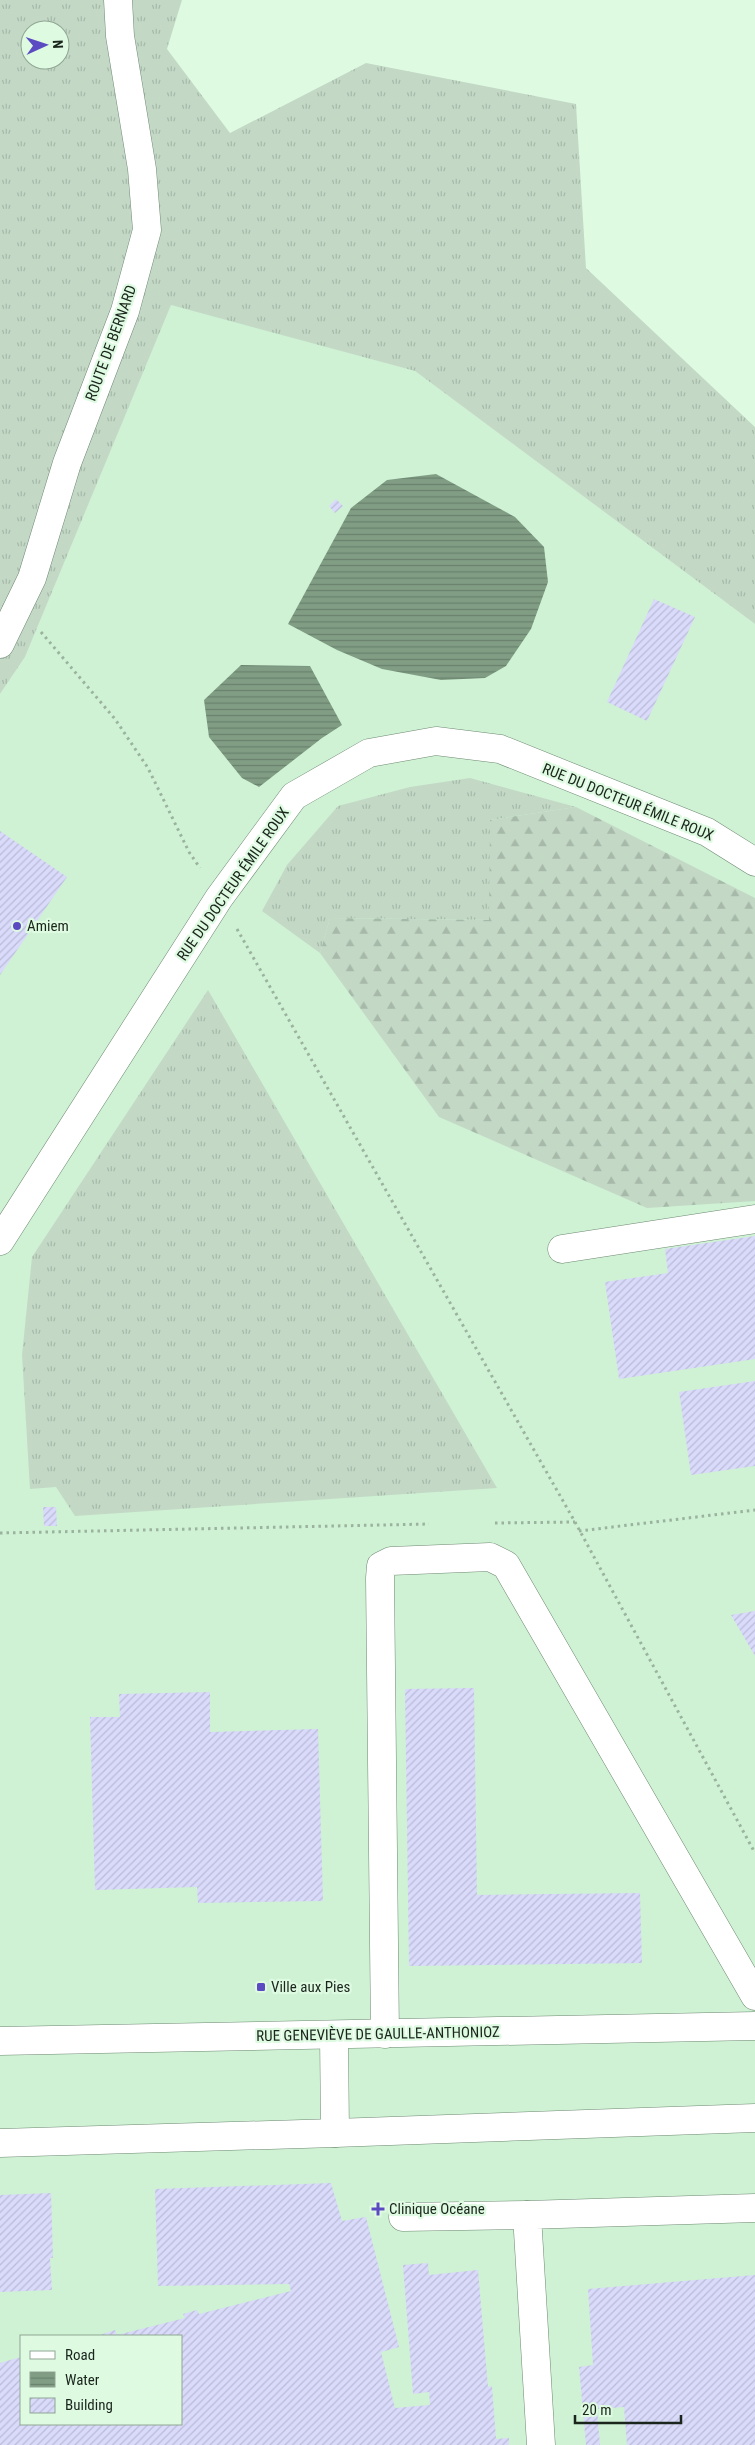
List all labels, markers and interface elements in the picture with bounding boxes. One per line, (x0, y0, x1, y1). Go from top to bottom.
north arrow (20, 20, 70, 70)
text: N (50, 40, 66, 49)
street label: ROUTE DE BERNARD (82, 283, 140, 403)
street label: RUE DU DOCTEUR ÉMILE ROUX (540, 759, 716, 845)
street label: RUE DU DOCTEUR ÉMILE ROUX (173, 804, 293, 964)
place label: Amiem (27, 917, 69, 935)
marker: Amiem (11, 920, 23, 932)
place label: Ville aux Pies (271, 1978, 350, 1996)
marker: Ville aux Pies (255, 1981, 267, 1993)
street label: RUE GENEVIÈVE DE GAULLE-ANTHONIOZ (256, 2023, 500, 2045)
place label: Clinique Océane (389, 2200, 485, 2218)
marker: Clinique Océane (371, 2202, 385, 2216)
legend (20, 2335, 182, 2425)
text: Road (65, 2346, 95, 2364)
text: Water (65, 2371, 100, 2389)
scale bar (575, 2392, 681, 2424)
text: Building (65, 2396, 113, 2414)
text: 20 m (582, 2401, 612, 2419)

